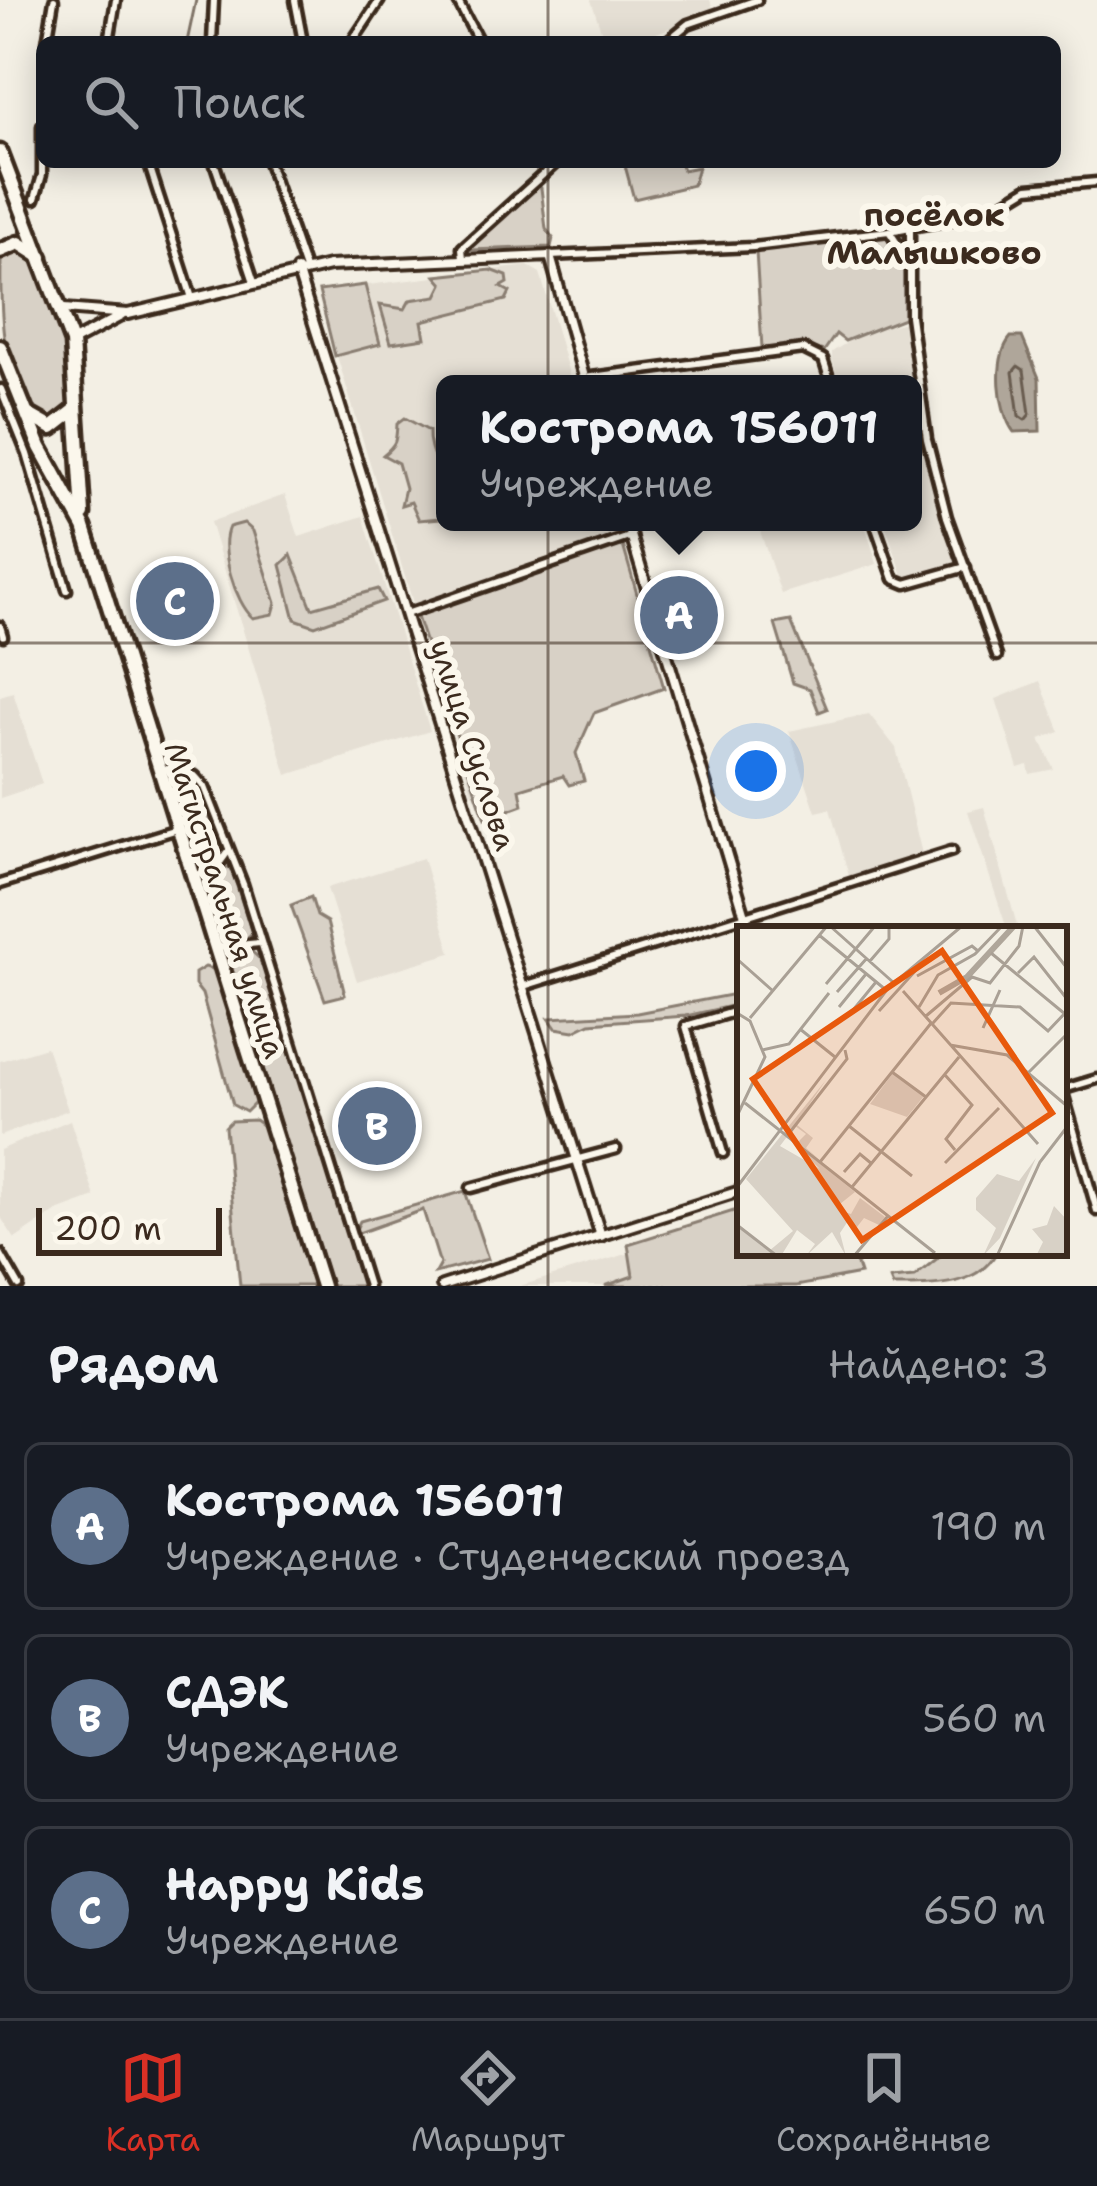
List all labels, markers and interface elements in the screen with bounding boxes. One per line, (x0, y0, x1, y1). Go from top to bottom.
search box (36, 36, 1061, 168)
icon: search (78, 69, 144, 135)
text: Поиск (174, 72, 305, 132)
district label: посёлок Малышково (826, 192, 1042, 275)
popup (436, 375, 922, 531)
text: Кострома 156011 (479, 397, 879, 457)
text: Учреждение (479, 457, 714, 509)
pin: C (136, 556, 214, 646)
pin: A (640, 570, 718, 660)
street label: улица Суслова (420, 634, 526, 856)
street label: Магистральная улица (154, 737, 296, 1064)
your location (726, 741, 786, 801)
inset map (737, 926, 1067, 1256)
pin: B (338, 1081, 416, 1171)
scale bar (36, 1202, 222, 1255)
text: 200 m (54, 1206, 162, 1251)
text: Рядом (48, 1330, 219, 1398)
text: Найдено: 3 (828, 1338, 1049, 1390)
text: Кострома 156011 (165, 1470, 564, 1530)
text: A (75, 1500, 105, 1552)
text: 190 m (930, 1500, 1046, 1552)
text: Учреждение · Студенческий проезд (165, 1530, 849, 1582)
text: СДЭК (165, 1662, 288, 1722)
text: B (78, 1692, 102, 1744)
text: 560 m (922, 1692, 1046, 1744)
text: Учреждение (165, 1722, 400, 1774)
text: Happy Kids (165, 1854, 425, 1914)
text: C (78, 1884, 102, 1936)
text: 650 m (923, 1884, 1046, 1936)
text: Учреждение (165, 1914, 400, 1966)
tab: Карта (106, 2045, 200, 2162)
tab: Маршрут (411, 2045, 565, 2162)
tab: Сохранённые (776, 2045, 991, 2162)

